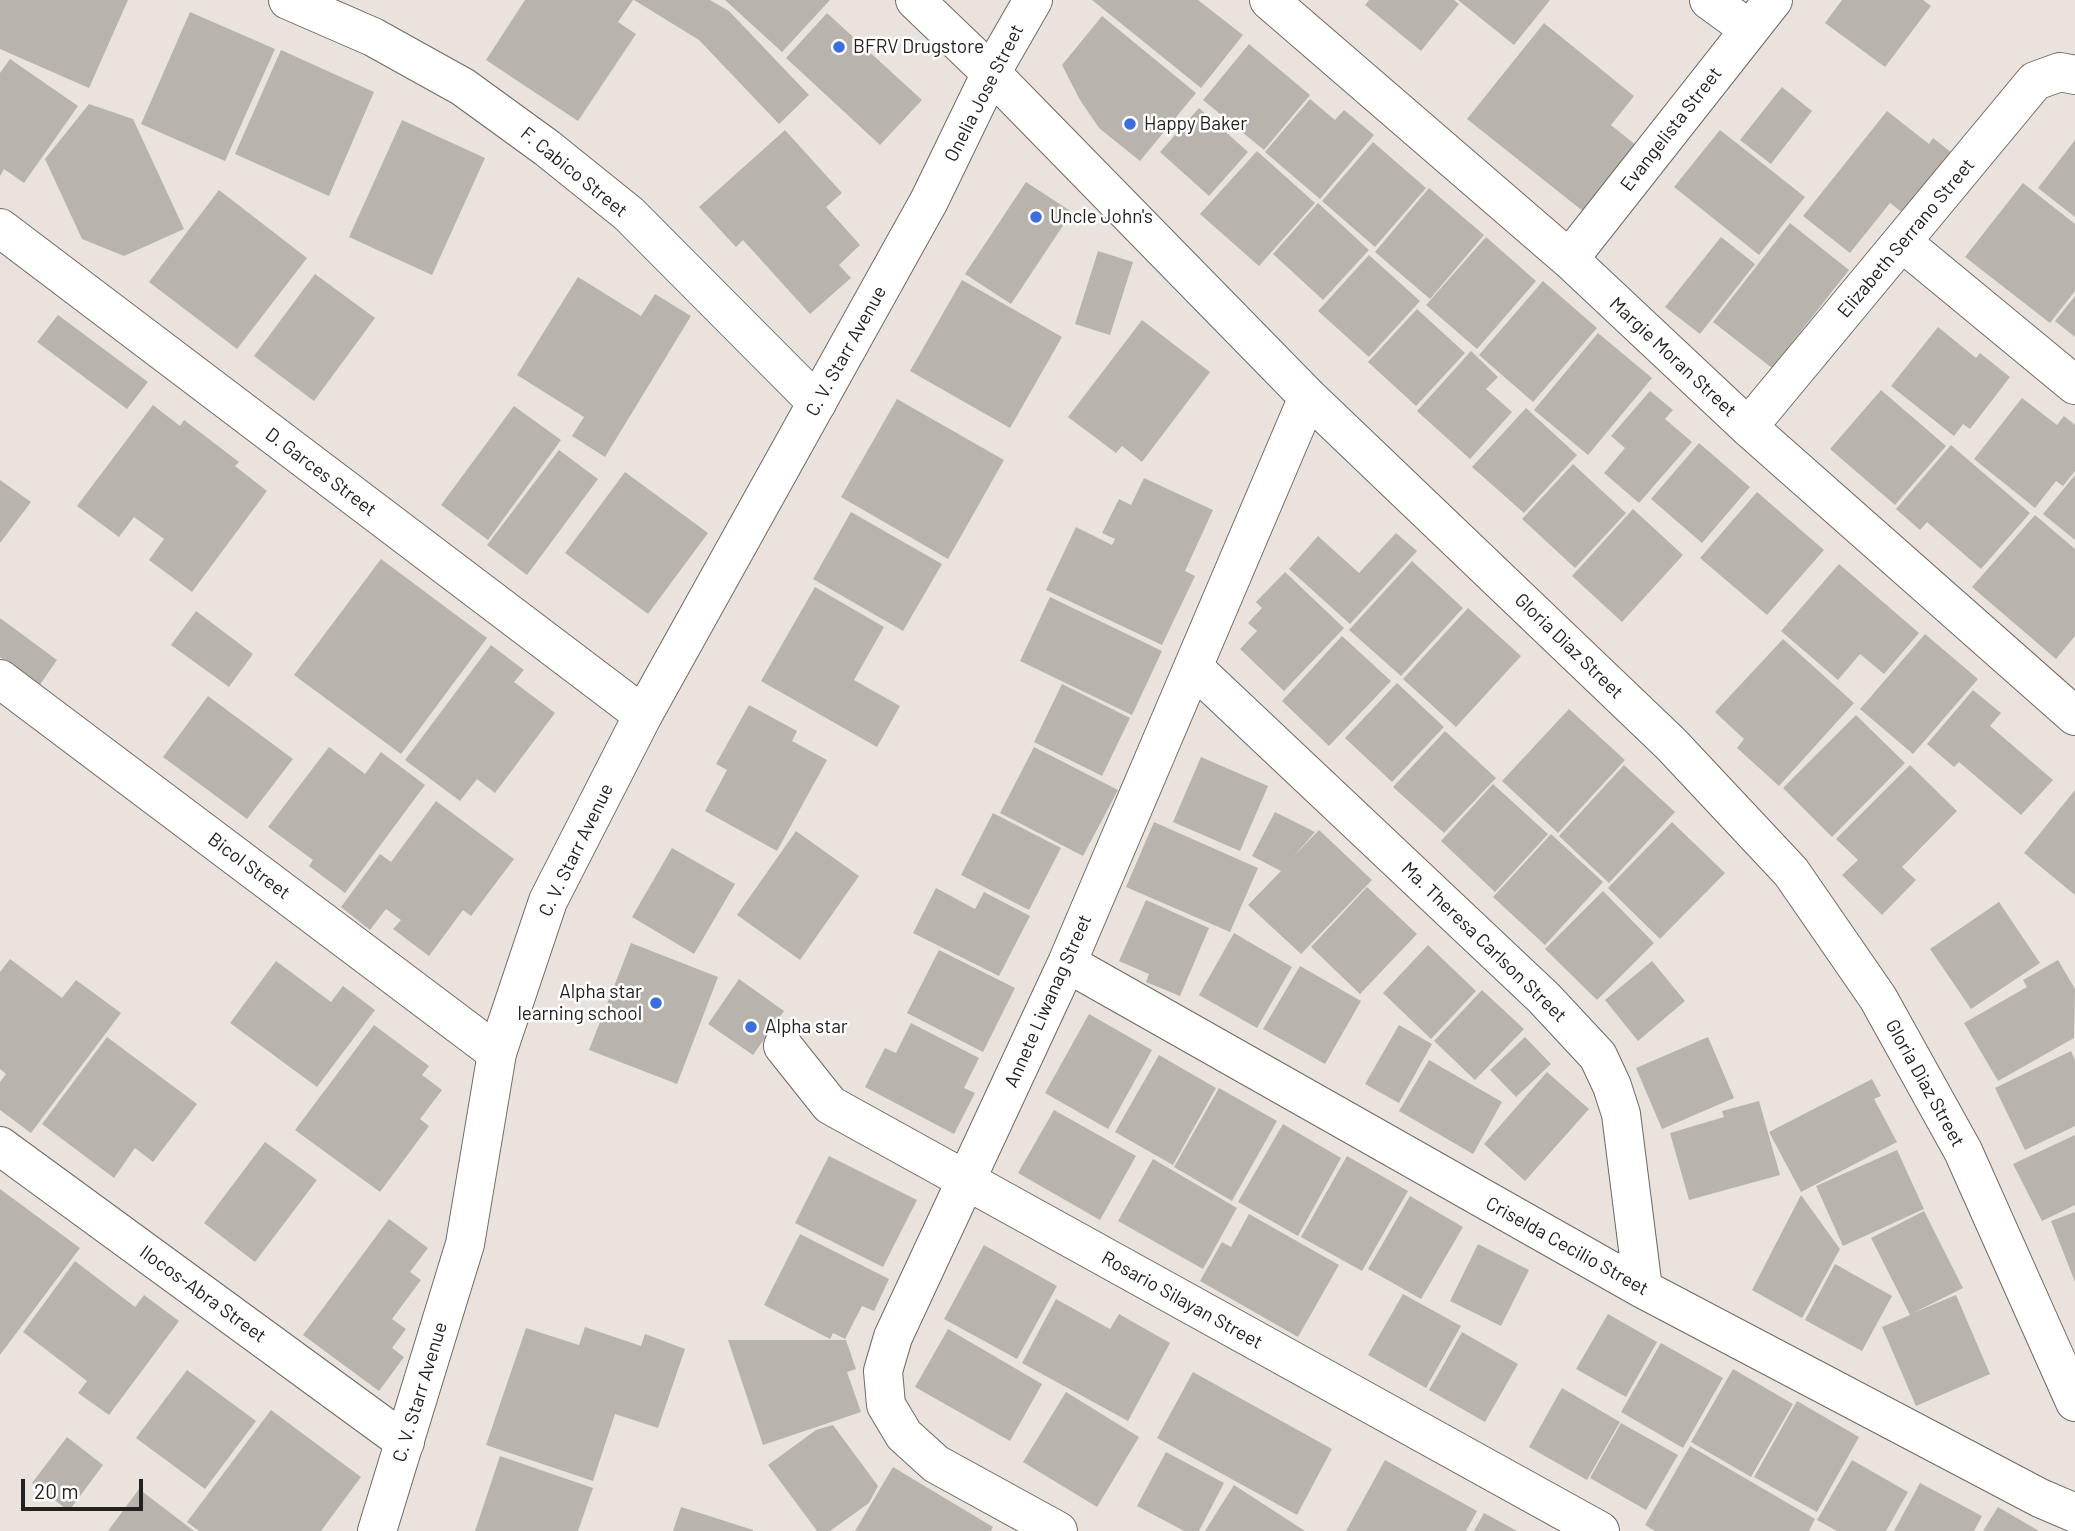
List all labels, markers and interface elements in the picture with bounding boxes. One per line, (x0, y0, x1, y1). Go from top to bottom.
street label: Onelia Jose Street (940, 21, 1028, 165)
place label: BFRV Drugstore (853, 36, 984, 58)
marker: BFRV Drugstore (831, 39, 847, 55)
street label: Evangelista Street (1615, 62, 1727, 196)
place label: Happy Baker (1144, 113, 1247, 135)
marker: Happy Baker (1122, 116, 1138, 132)
street label: F. Cabico Street (516, 122, 632, 222)
street label: Elizabeth Serrano Street (1833, 154, 1979, 322)
place label: Uncle John's (1050, 206, 1153, 228)
marker: Uncle John's (1028, 209, 1044, 225)
street label: C. V. Starr Avenue (801, 282, 891, 420)
street label: Margie Moran Street (1605, 292, 1741, 422)
street label: D. Garces Street (261, 423, 381, 521)
street label: Gloria Diaz Street (1510, 588, 1628, 704)
street label: C. V. Starr Avenue (534, 780, 618, 920)
street label: Bicol Street (203, 828, 295, 904)
street label: Ma. Theresa Carlson Street (1397, 857, 1571, 1027)
street label: Annete Liwanag Street (1000, 911, 1096, 1091)
place label: Alpha star learning school (517, 981, 642, 1025)
marker: Alpha star learning school (648, 995, 664, 1011)
street label: Gloria Diaz Street (1881, 1015, 1969, 1151)
place label: Alpha star (765, 1016, 848, 1038)
marker: Alpha star (743, 1019, 759, 1035)
street label: Criselda Cecilio Street (1482, 1192, 1652, 1300)
street label: Ilocos-Abra Street (135, 1241, 271, 1347)
street label: Rosario Silayan Street (1097, 1246, 1267, 1354)
street label: C. V. Starr Avenue (388, 1319, 452, 1465)
scale bar (24, 1464, 147, 1508)
text: 20 m (34, 1478, 79, 1503)

